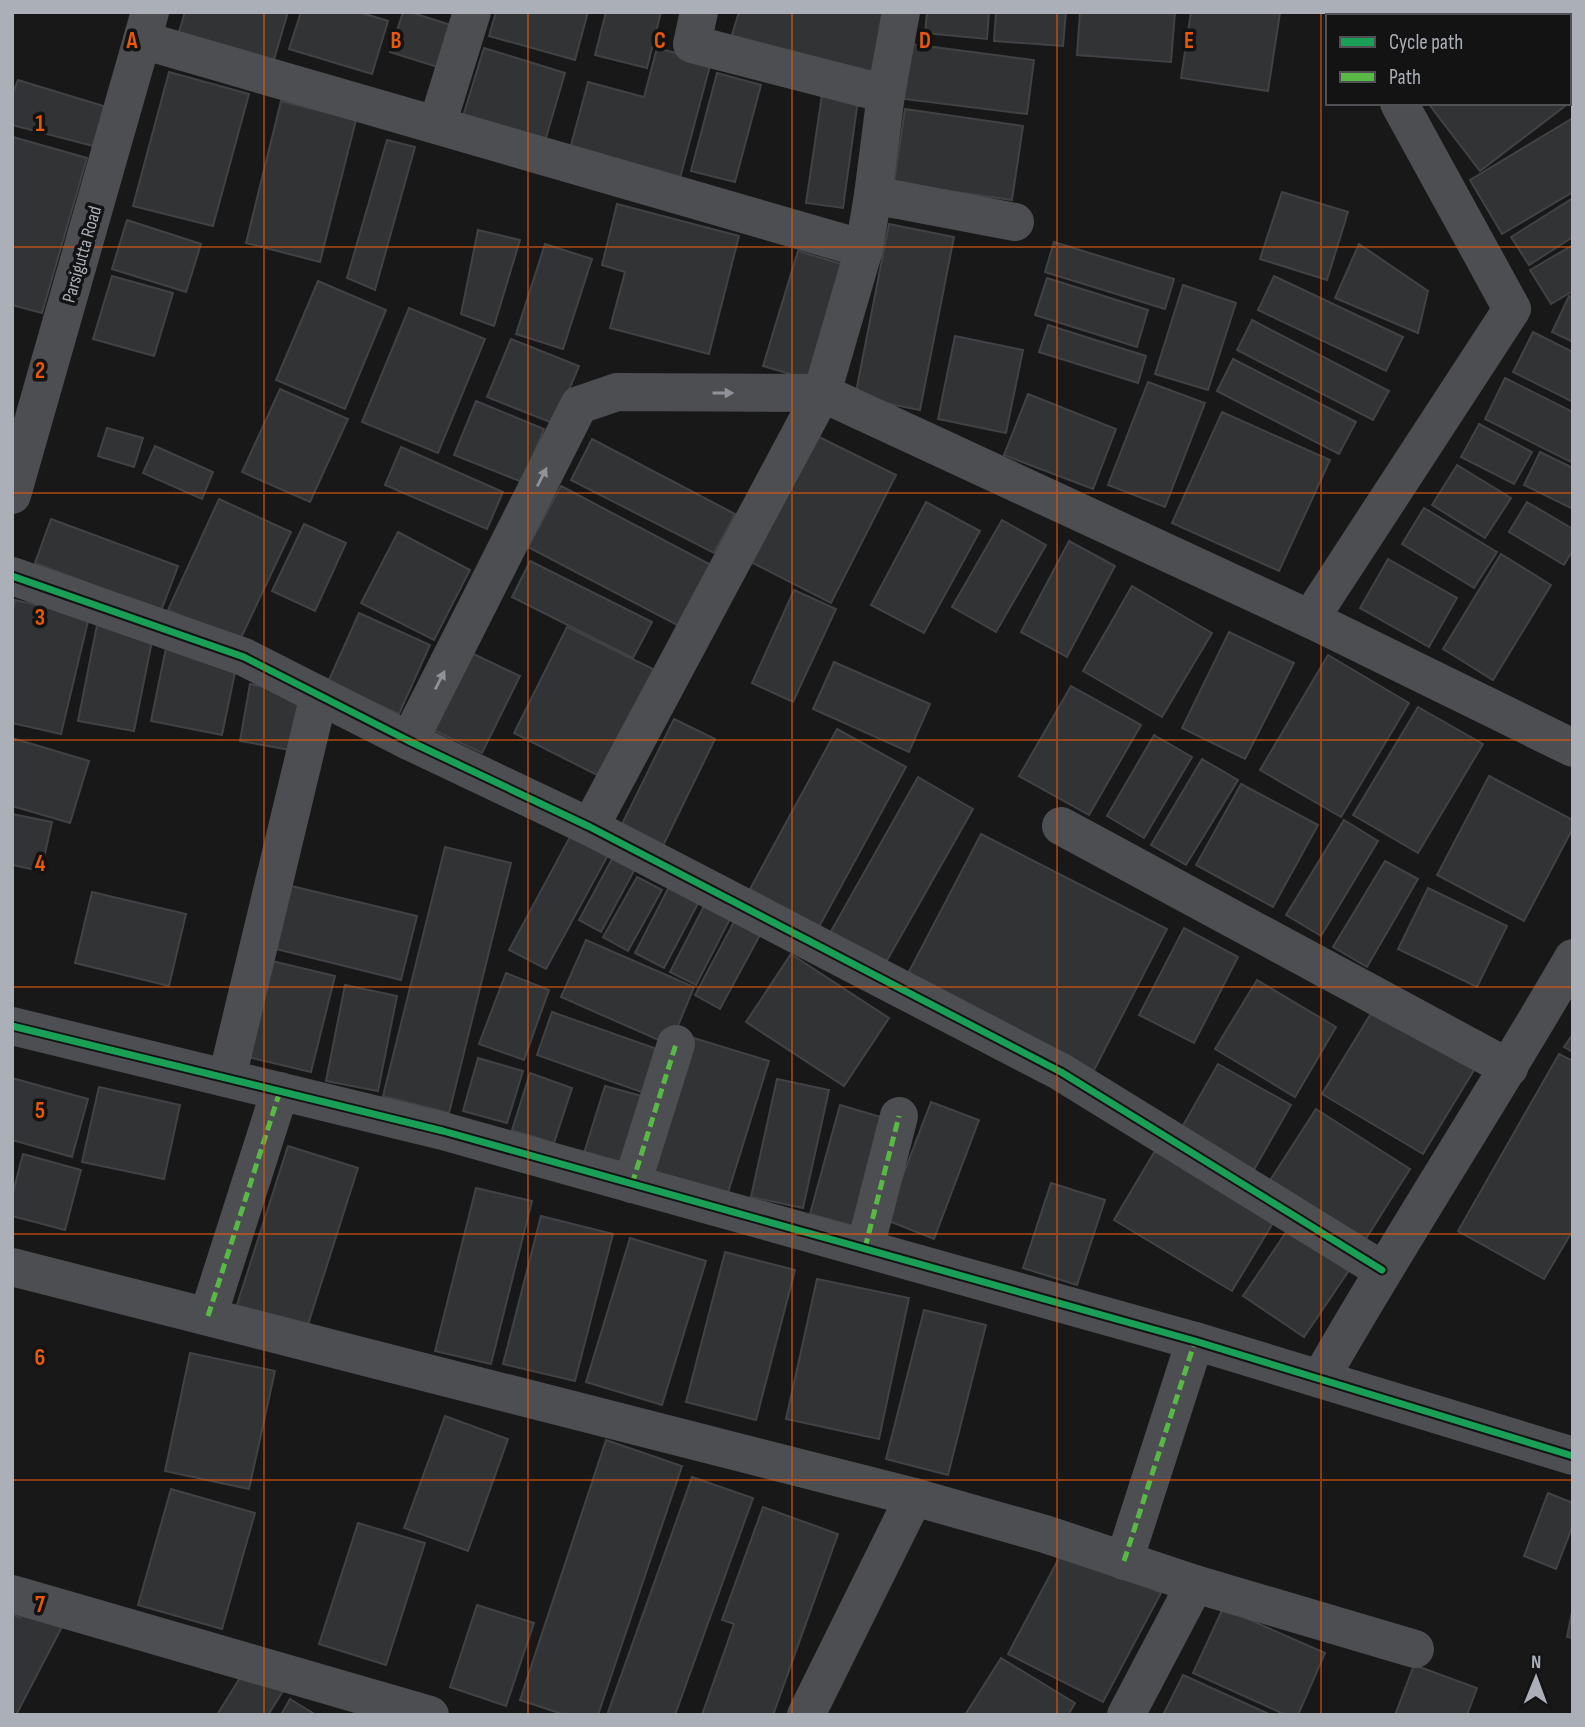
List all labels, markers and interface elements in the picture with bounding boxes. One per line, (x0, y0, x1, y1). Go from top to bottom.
legend (1326, 14, 1571, 105)
text: A (126, 27, 139, 55)
text: B (391, 27, 402, 55)
text: C (654, 27, 666, 55)
text: D (919, 27, 931, 55)
text: E (1184, 27, 1194, 55)
text: Cycle path (1389, 30, 1463, 55)
text: Path (1389, 65, 1421, 90)
text: 1 (35, 110, 45, 138)
street label: Parsigutta Road (58, 203, 107, 305)
text: 2 (35, 357, 45, 385)
one-way arrow (712, 387, 734, 398)
one-way arrow (537, 467, 548, 487)
text: 3 (35, 604, 45, 632)
one-way arrow (434, 670, 445, 690)
text: 4 (35, 850, 46, 878)
text: 5 (35, 1097, 45, 1125)
text: 6 (35, 1344, 45, 1372)
text: 7 (35, 1591, 45, 1619)
north arrow (1501, 1643, 1571, 1713)
text: N (1531, 1651, 1542, 1674)

